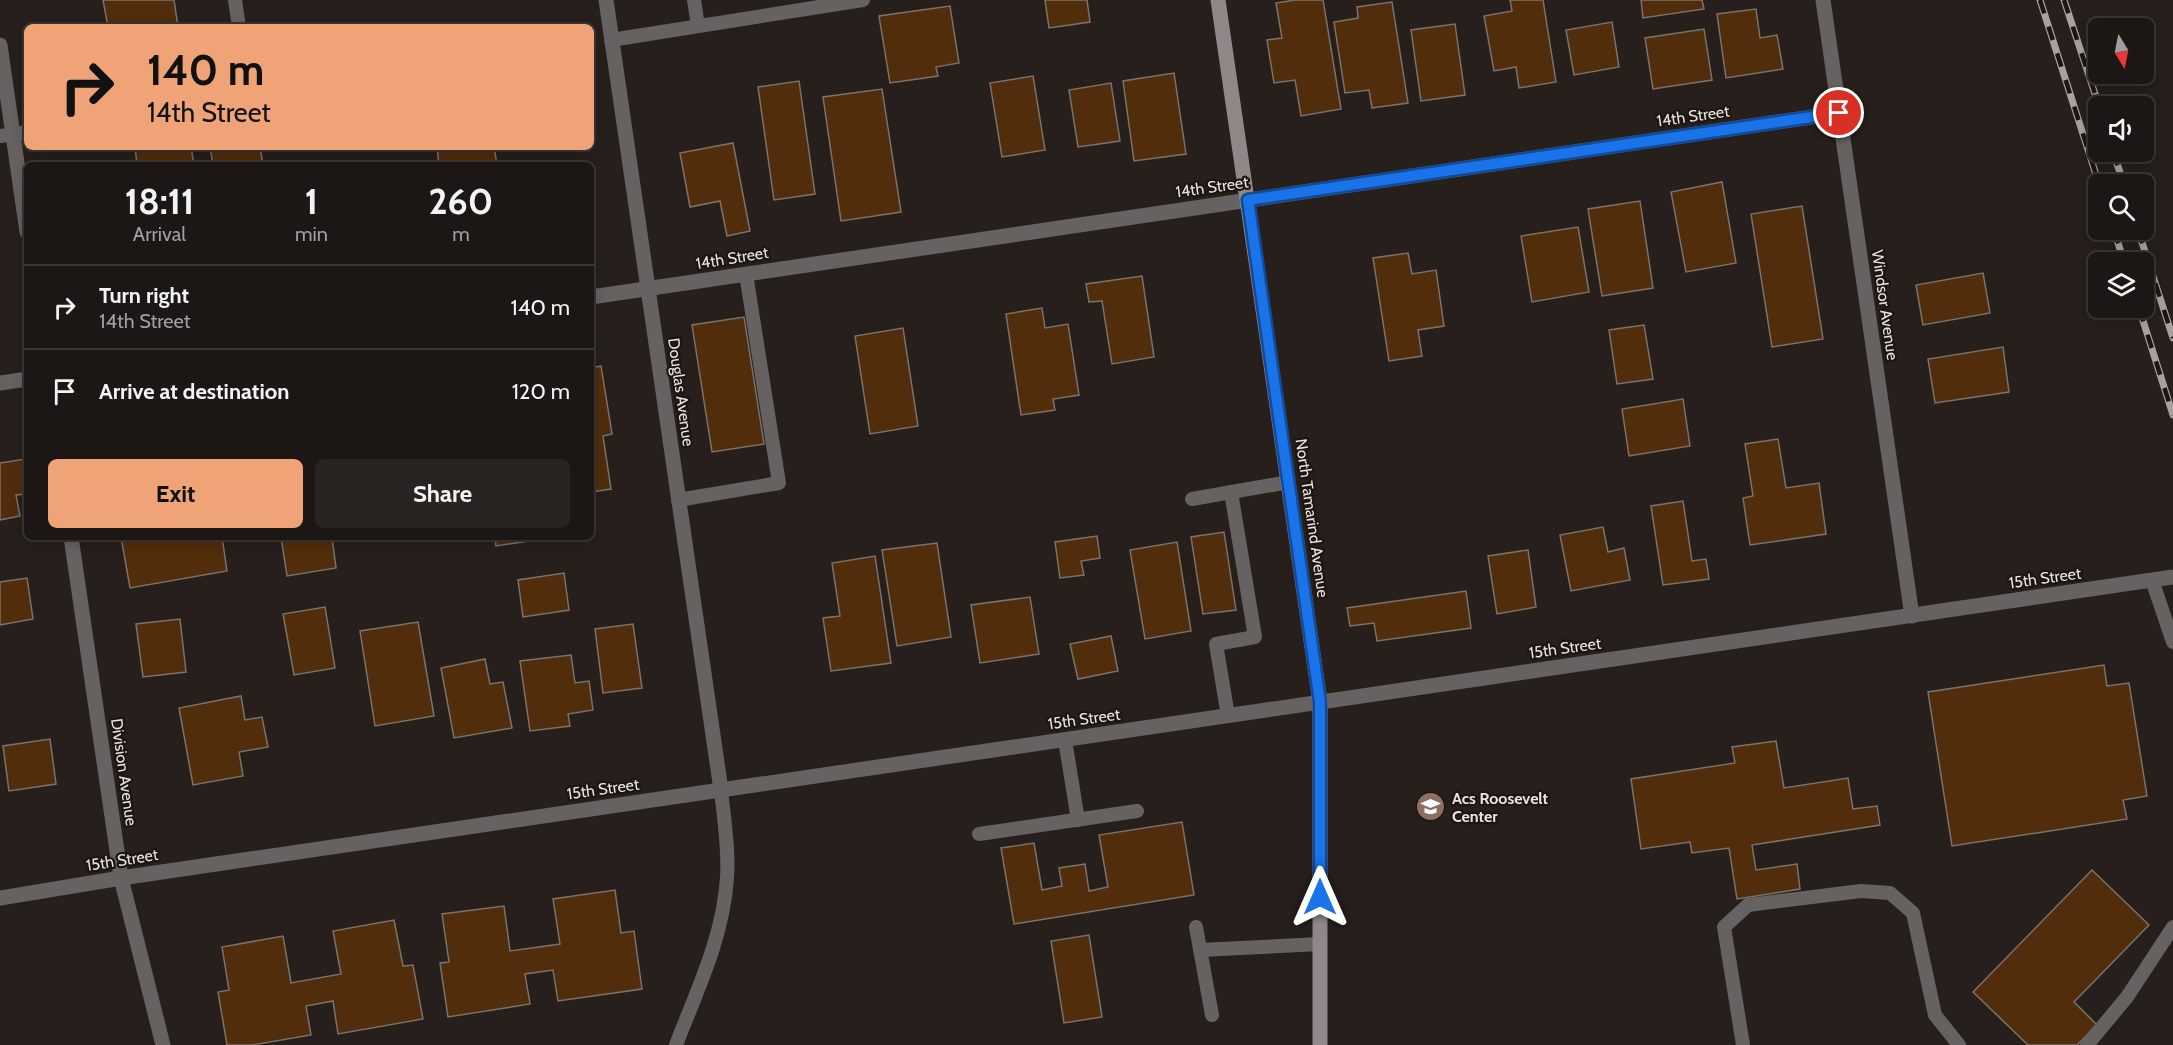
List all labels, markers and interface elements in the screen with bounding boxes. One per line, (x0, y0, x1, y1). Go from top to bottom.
north arrow (2088, 18, 2154, 84)
map controls (2088, 18, 2154, 318)
text: 140 m (147, 44, 264, 96)
icon: right (48, 48, 126, 126)
pin (1813, 87, 1864, 138)
text: 14th Street (147, 96, 271, 129)
icon: arrive (1822, 96, 1855, 129)
button: sound (2088, 96, 2154, 162)
street label: 14th Street (1655, 101, 1731, 131)
street label: 14th Street (1174, 172, 1250, 202)
button: search (2088, 174, 2154, 240)
text: 18:11 (125, 179, 194, 223)
text: 1 (305, 179, 318, 223)
text: 260 (429, 179, 493, 223)
text: Arrival (133, 222, 186, 246)
text: min (295, 222, 328, 246)
text: m (452, 222, 470, 246)
street label: 14th Street (694, 243, 770, 273)
street label: Windsor Avenue (1868, 249, 1902, 361)
button: layers (2088, 252, 2154, 318)
text: Turn right (99, 282, 189, 309)
icon: right (48, 291, 81, 324)
text: 140 m (511, 294, 570, 321)
text: 14th Street (99, 309, 191, 333)
street label: Douglas Avenue (664, 337, 698, 447)
icon: arrive (48, 375, 81, 408)
text: Arrive at destination (99, 378, 289, 405)
text: 120 m (512, 378, 570, 405)
street label: North Tamarind Avenue (1291, 437, 1333, 599)
button: Exit (48, 459, 303, 528)
button: Share (315, 459, 570, 528)
street label: 15th Street (2008, 563, 2083, 592)
street label: 15th Street (1528, 633, 1603, 662)
street label: 15th Street (1047, 704, 1122, 733)
street label: Division Avenue (107, 717, 141, 827)
street label: 15th Street (566, 774, 641, 803)
place label: Acs Roosevelt Center (1452, 789, 1548, 826)
school or university icon: Acs Roosevelt Center (1415, 791, 1447, 823)
street label: 15th Street (85, 845, 160, 875)
position arrow (1288, 865, 1352, 929)

